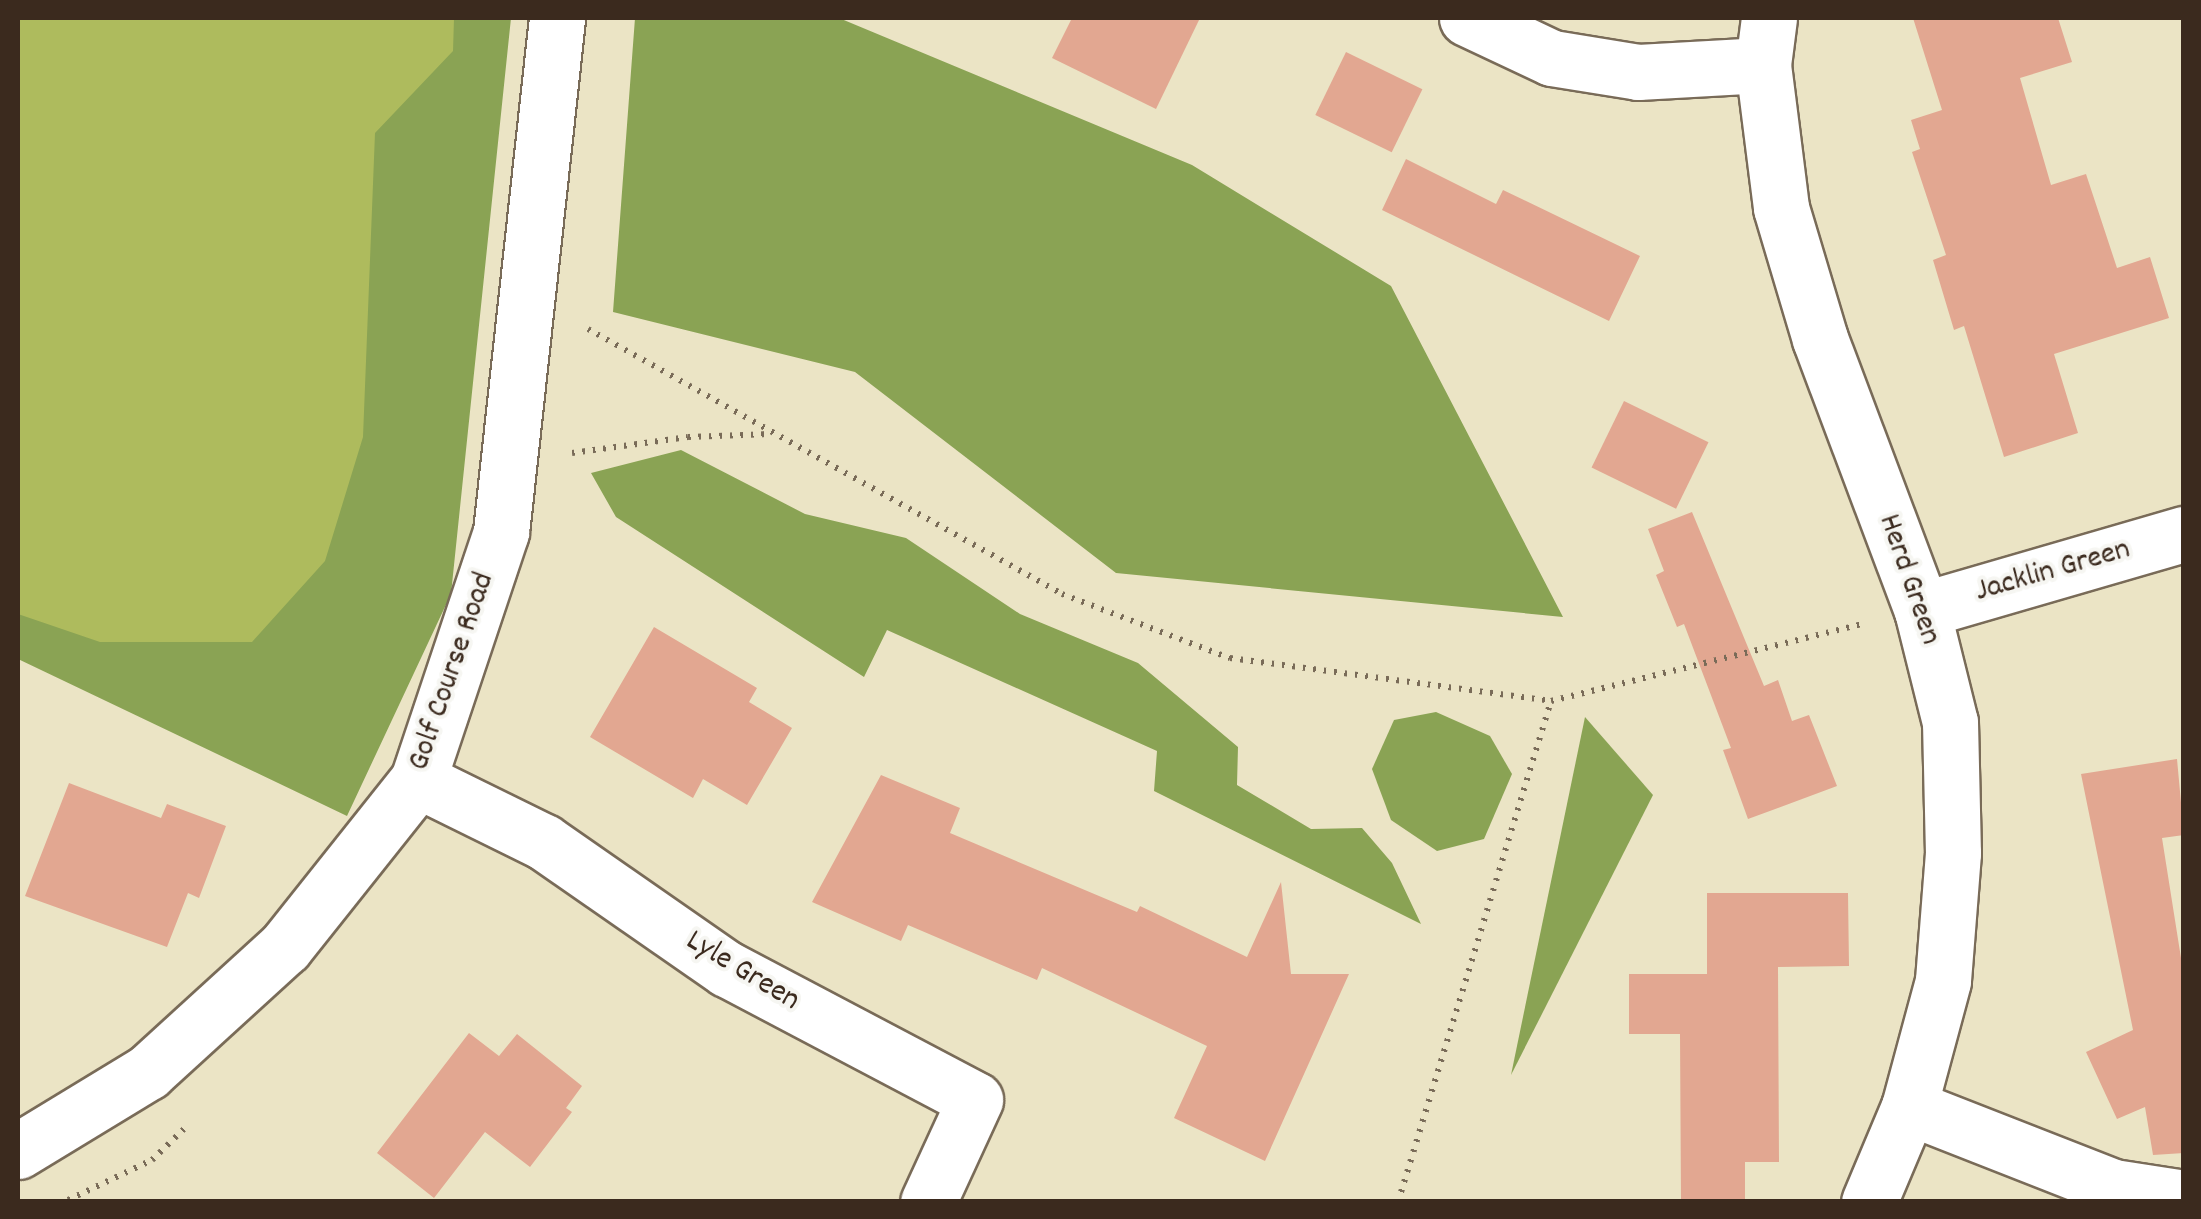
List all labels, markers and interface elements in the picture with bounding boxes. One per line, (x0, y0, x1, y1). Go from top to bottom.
street label: Herd Green (1868, 510, 1948, 650)
street label: Jacklin Green (1971, 532, 2135, 612)
street label: Golf Course Road (401, 568, 505, 776)
street label: Lyle Green (678, 923, 806, 1021)

